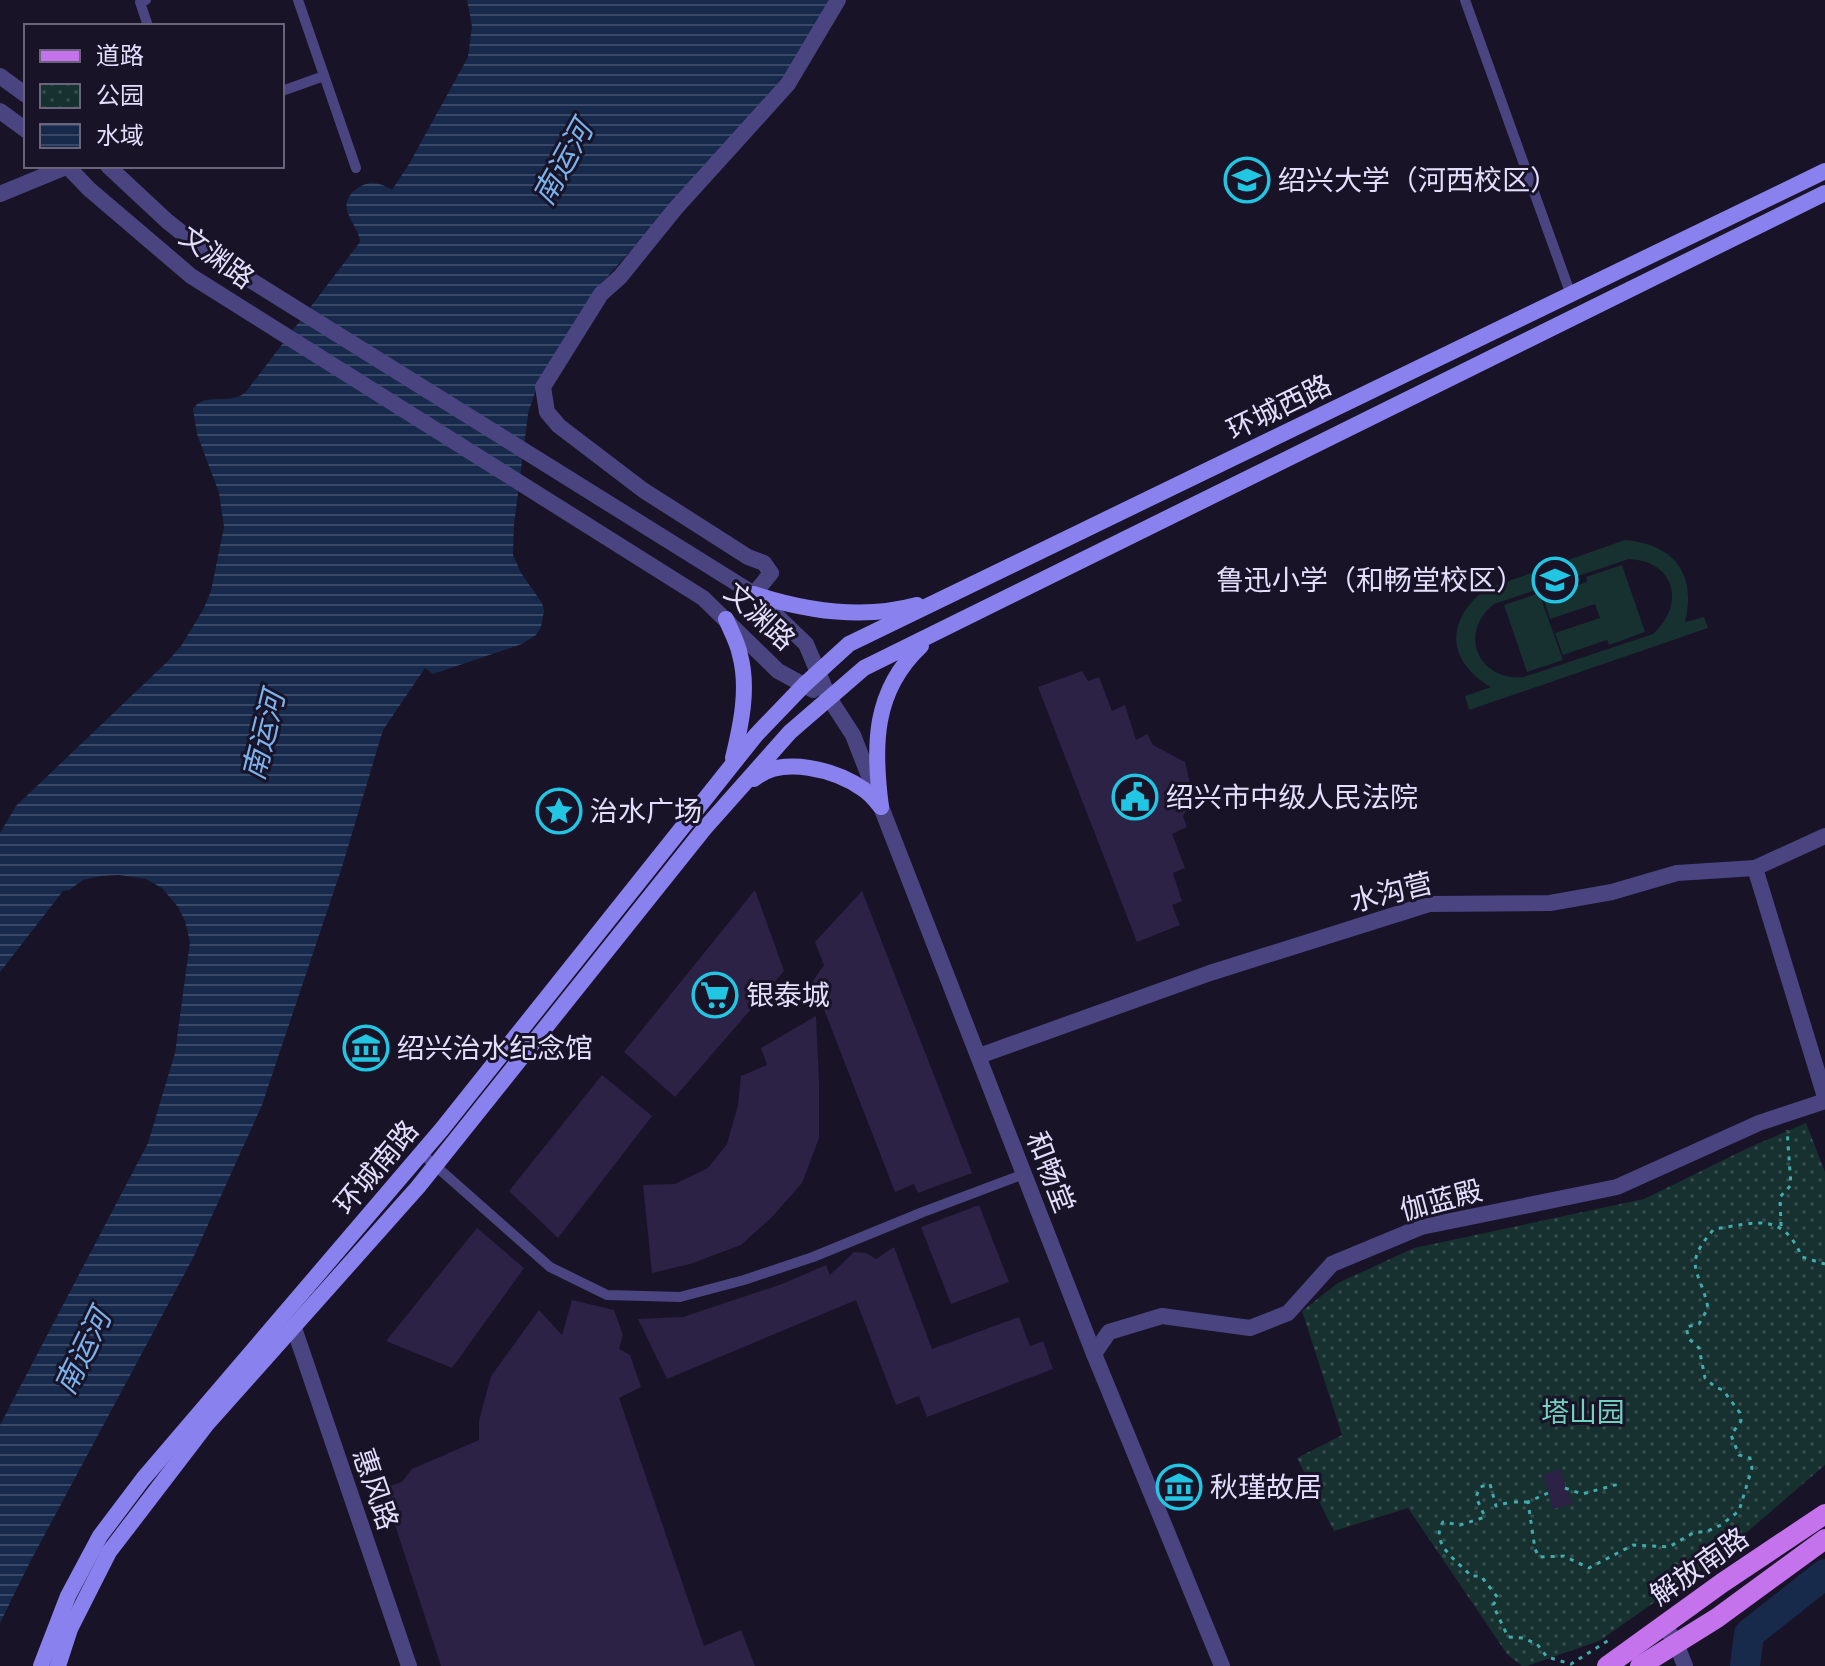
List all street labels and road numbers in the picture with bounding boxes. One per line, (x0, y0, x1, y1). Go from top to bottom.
street label: 文渊路 (173, 219, 260, 295)
street label: 环城西路 (1222, 368, 1337, 447)
street label: 文渊路 (718, 576, 802, 657)
street label: 水沟营 (1346, 866, 1436, 919)
street label: 环城南路 (328, 1114, 425, 1221)
street label: 和畅堂 (1020, 1127, 1081, 1217)
street label: 伽蓝殿 (1396, 1174, 1486, 1227)
street label: 惠风路 (346, 1444, 405, 1534)
street label: 解放南路 (1644, 1521, 1755, 1612)

